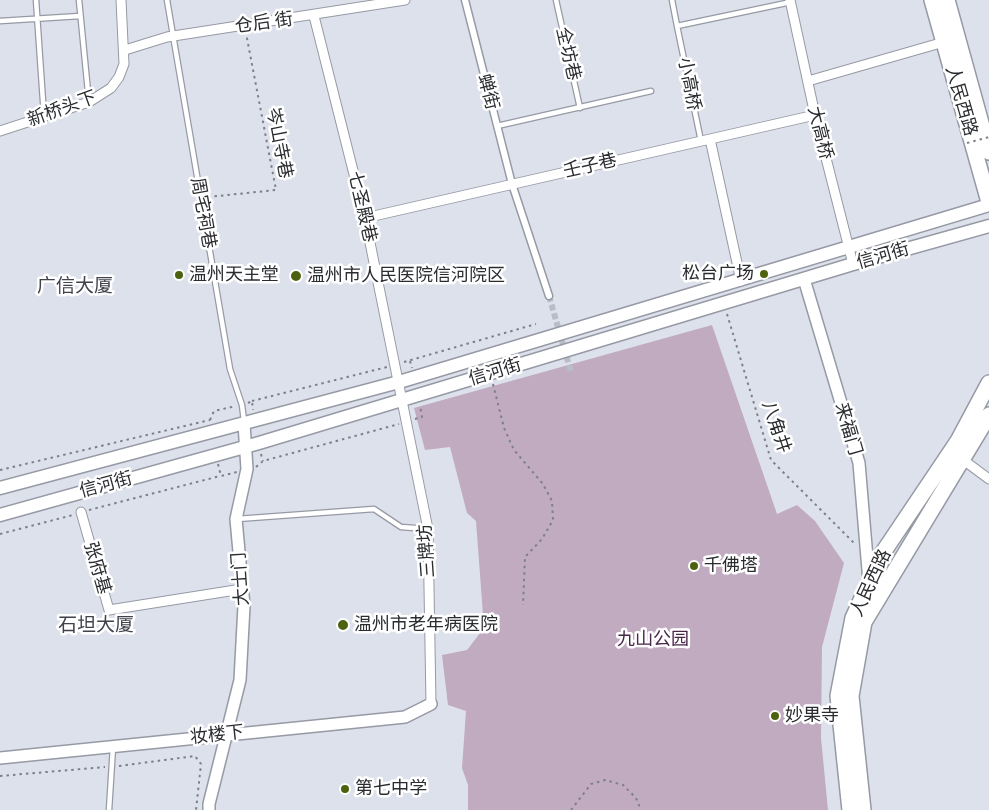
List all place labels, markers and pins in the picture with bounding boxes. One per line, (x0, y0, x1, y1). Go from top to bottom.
place label: 松台广场 (682, 263, 754, 285)
place label: 温州天主堂 (189, 264, 279, 286)
place label: 温州市人民医院信河院区 (307, 265, 505, 287)
marker: 松台广场 (758, 268, 770, 280)
marker: 温州天主堂 (173, 269, 185, 281)
marker: 温州市人民医院信河院区 (289, 269, 303, 283)
place label: 千佛塔 (704, 555, 758, 577)
marker: 千佛塔 (688, 560, 700, 572)
place label: 温州市老年病医院 (354, 614, 498, 636)
marker: 温州市老年病医院 (336, 618, 350, 632)
place label: 妙果寺 (785, 705, 839, 727)
marker: 妙果寺 (769, 710, 781, 722)
place label: 第七中学 (355, 778, 427, 800)
marker: 第七中学 (339, 783, 351, 795)

